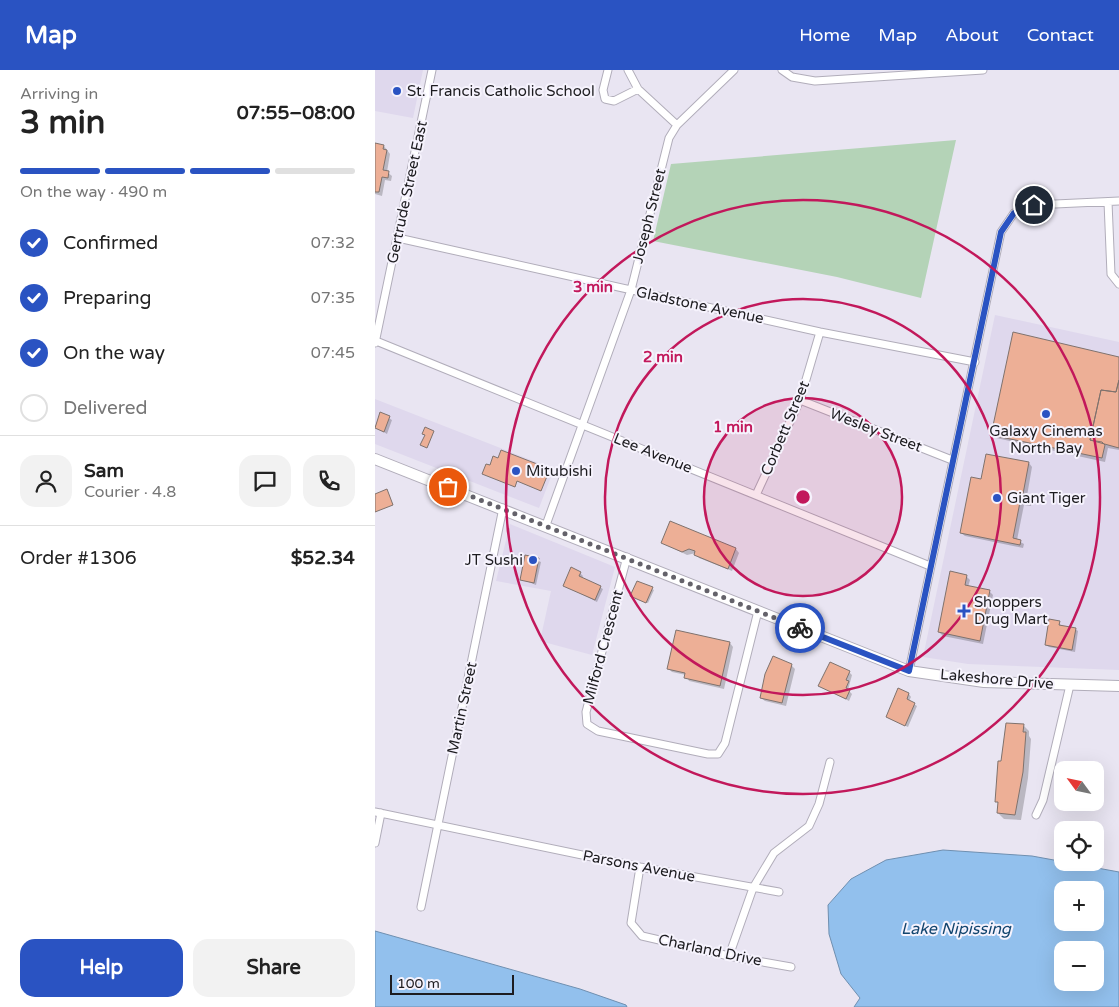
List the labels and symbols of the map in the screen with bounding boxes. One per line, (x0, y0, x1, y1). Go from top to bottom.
place label: St. Francis Catholic School (407, 82, 595, 100)
marker: St. Francis Catholic School (391, 85, 403, 97)
street label: Gertrude Street East (383, 119, 431, 265)
street label: Joseph Street (629, 166, 670, 265)
pin (1013, 184, 1055, 226)
text: 3 min (573, 278, 613, 296)
street label: Gladstone Avenue (635, 283, 765, 327)
text: 2 min (643, 348, 683, 366)
street label: Corbett Street (757, 378, 813, 478)
street label: Wesley Street (827, 404, 925, 456)
marker: Galaxy Cinemas North Bay (1040, 408, 1052, 420)
text: 1 min (713, 418, 753, 436)
place label: Galaxy Cinemas North Bay (989, 422, 1103, 457)
street label: Lee Avenue (611, 429, 695, 477)
place label: Mitubishi (526, 462, 592, 480)
marker: Mitubishi (510, 465, 522, 477)
pin (427, 466, 469, 508)
centre of rings (794, 488, 812, 506)
place label: Giant Tiger (1007, 489, 1086, 507)
marker: Giant Tiger (991, 492, 1003, 504)
place label: JT Sushi (465, 551, 523, 569)
marker: JT Sushi (527, 554, 539, 566)
street label: Milford Crescent (579, 588, 627, 706)
place label: Shoppers Drug Mart (974, 593, 1048, 628)
courier (775, 603, 825, 653)
marker: Shoppers Drug Mart (958, 605, 970, 617)
street label: Martin Street (443, 660, 481, 756)
street label: Lakeshore Drive (939, 665, 1055, 693)
north arrow (1054, 761, 1104, 811)
street label: Parsons Avenue (581, 846, 697, 886)
water label: Lake Nipissing (901, 919, 1012, 939)
street label: Charland Drive (657, 930, 763, 970)
scale bar (390, 972, 514, 995)

